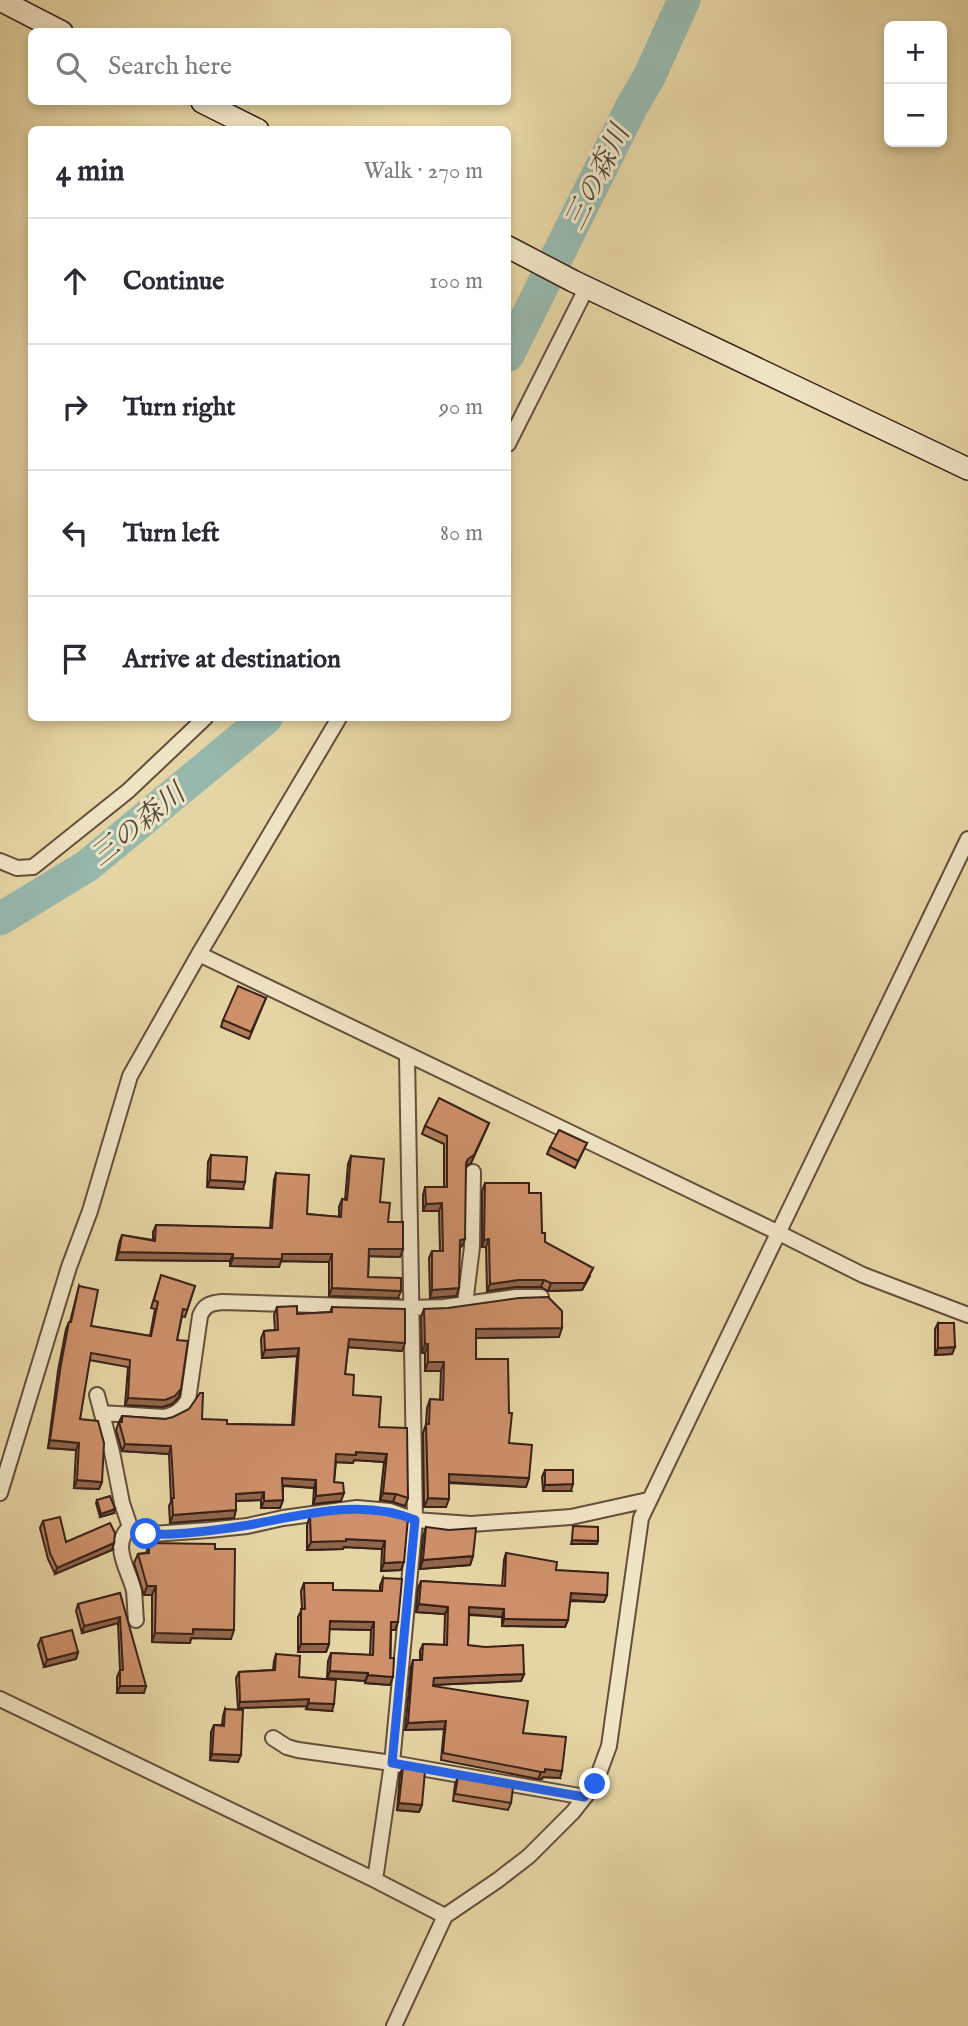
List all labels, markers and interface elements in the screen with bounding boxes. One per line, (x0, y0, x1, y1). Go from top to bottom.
map controls (884, 21, 947, 147)
button: + (884, 21, 947, 84)
search box (28, 28, 511, 105)
icon: search (52, 48, 90, 86)
text: Search here (108, 50, 232, 83)
button: − (884, 84, 947, 147)
water label: 三の森川 (558, 117, 640, 236)
text: 4 min (56, 153, 124, 191)
text: Walk · 270 m (363, 157, 483, 186)
icon: ahead (56, 262, 94, 300)
text: Continue (123, 265, 224, 298)
text: 100 m (429, 267, 483, 296)
icon: right (56, 388, 94, 426)
text: Turn right (123, 391, 236, 424)
text: 90 m (439, 393, 483, 422)
icon: left (56, 514, 94, 552)
text: Turn left (123, 517, 220, 550)
text: 80 m (440, 519, 483, 548)
icon: arrive (56, 640, 94, 678)
text: Arrive at destination (123, 643, 341, 676)
water label: 三の森川 (84, 775, 195, 875)
route start (130, 1518, 161, 1549)
route end (579, 1768, 610, 1799)

